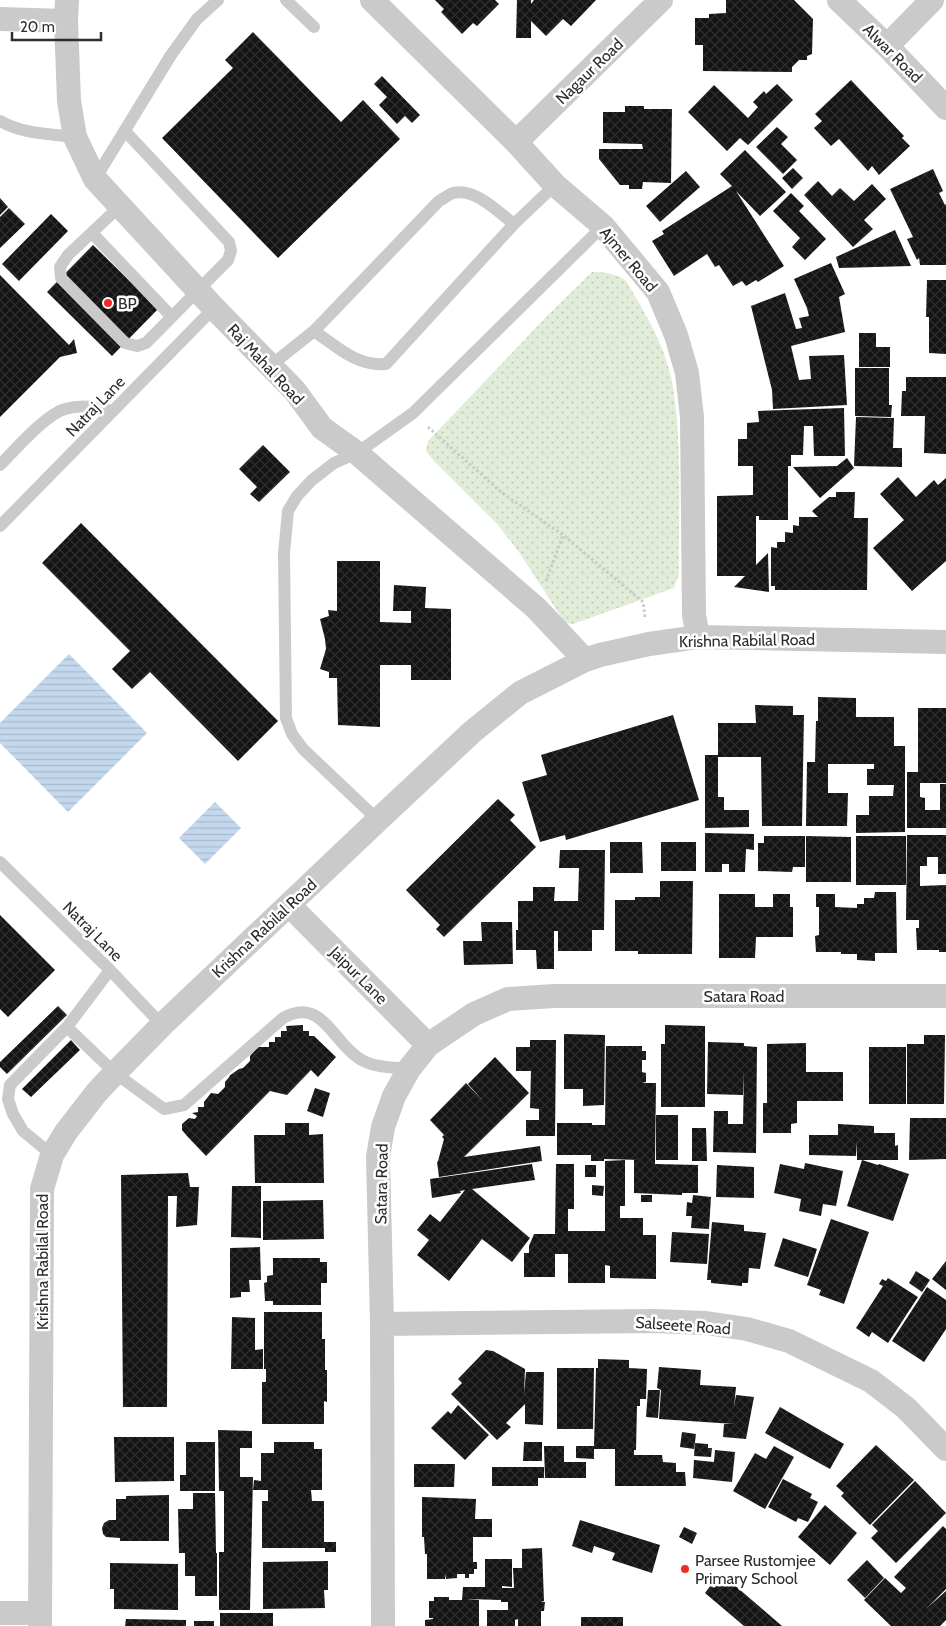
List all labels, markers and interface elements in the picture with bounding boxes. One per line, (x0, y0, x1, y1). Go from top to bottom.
scale bar (12, 10, 101, 42)
text: 20 m (20, 18, 55, 36)
street label: Alwar Road (859, 20, 926, 87)
street label: Nagaur Road (552, 35, 627, 108)
street label: Ajmer Road (596, 223, 661, 296)
place label: BP (118, 294, 137, 313)
marker: BP (102, 297, 114, 309)
street label: Raj Mahal Road (223, 320, 308, 409)
street label: Natraj Lane (62, 372, 129, 440)
street label: Krishna Rabilal Road (679, 630, 815, 651)
street label: Krishna Rabilal Road (208, 875, 321, 982)
street label: Natraj Lane (59, 898, 126, 965)
street label: Jaipur Lane (325, 942, 391, 1008)
street label: Satara Road (704, 987, 784, 1006)
street label: Satara Road (371, 1143, 392, 1225)
street label: Krishna Rabilal Road (33, 1194, 52, 1330)
street label: Salseete Road (635, 1313, 731, 1338)
place label: Parsee Rustomjee Primary School (695, 1551, 816, 1588)
marker: Parsee Rustomjee Primary School (679, 1563, 691, 1575)

